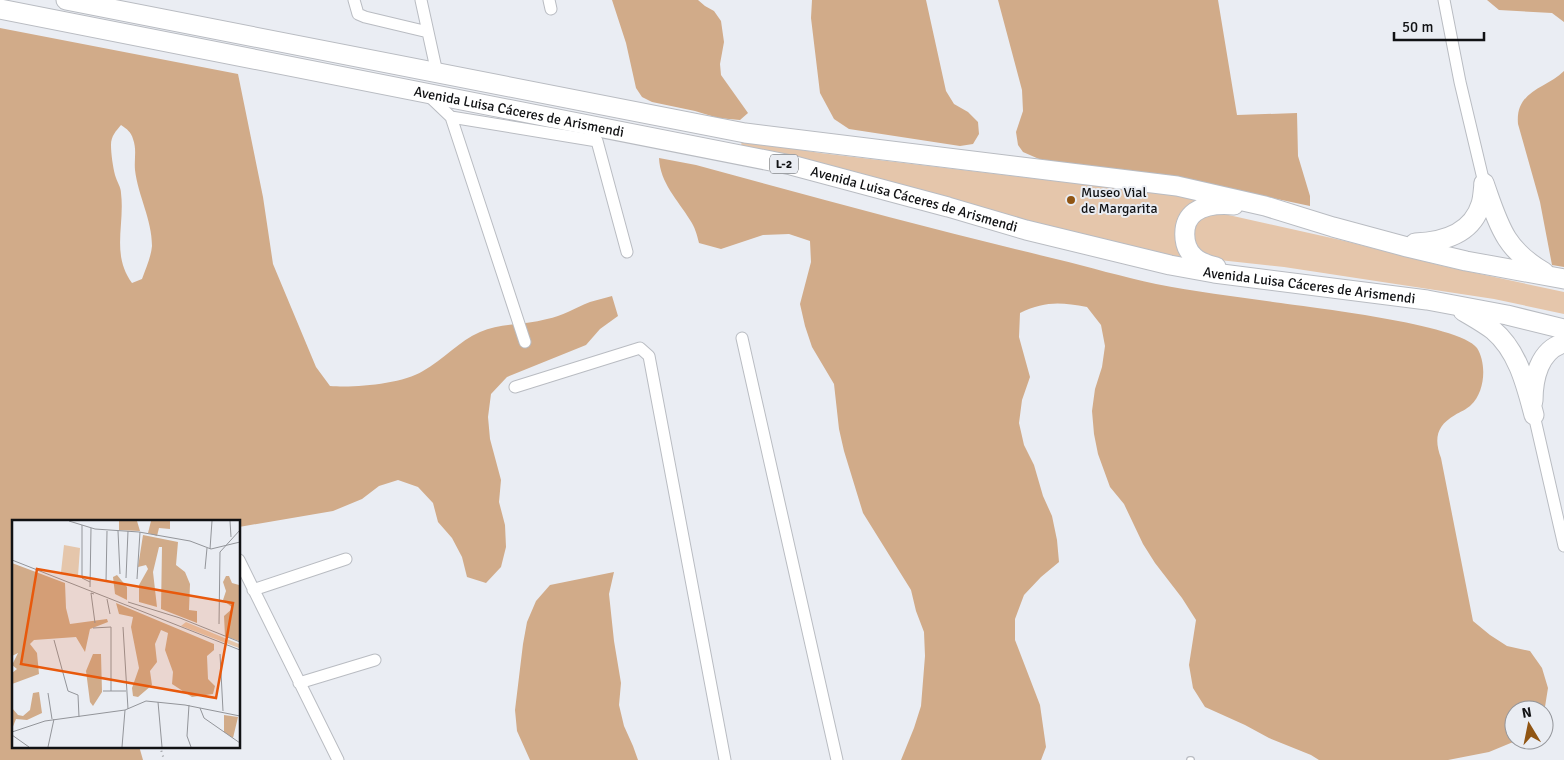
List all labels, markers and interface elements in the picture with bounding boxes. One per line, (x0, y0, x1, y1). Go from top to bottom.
scale bar (1394, 10, 1484, 42)
text: 50 m (1402, 18, 1433, 36)
street label: Avenida Luisa Cáceres de Arismendi (412, 82, 626, 140)
road number: L-2 (770, 154, 798, 173)
street label: Avenida Luisa Cáceres de Arismendi (809, 162, 1020, 236)
place label: Museo Vial de Margarita (1081, 184, 1158, 217)
marker: Museo Vial de Margarita (1065, 194, 1077, 206)
street label: Avenida Luisa Cáceres de Arismendi (1202, 263, 1416, 307)
inset map (12, 520, 240, 748)
north arrow (1504, 700, 1554, 750)
text: N (1521, 703, 1533, 722)

